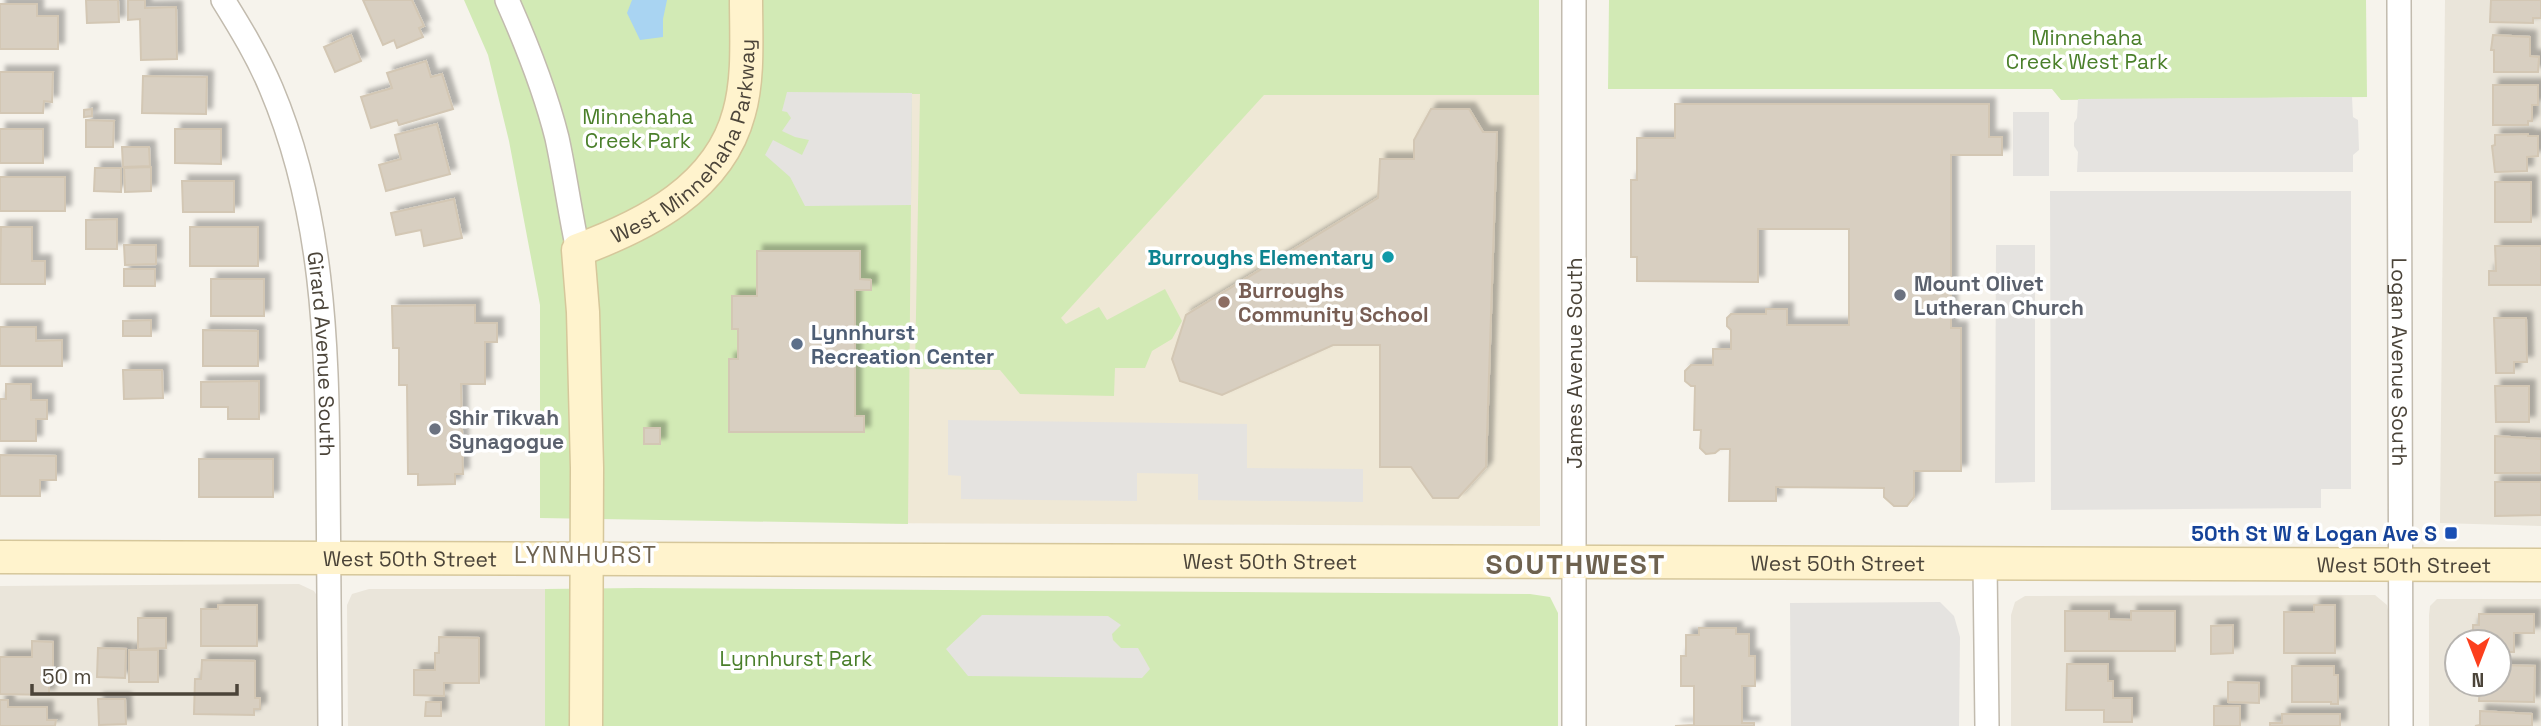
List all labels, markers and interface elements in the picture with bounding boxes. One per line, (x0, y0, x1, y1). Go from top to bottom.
park label: Minnehaha Creek West Park (2006, 24, 2168, 75)
street label: West Minnehaha Parkway (606, 39, 760, 249)
park label: Minnehaha Creek Park (582, 103, 694, 154)
place label: Burroughs Elementary (1147, 244, 1374, 271)
marker: Burroughs Elementary (1380, 249, 1396, 265)
street label: Girard Avenue South (302, 250, 341, 457)
street label: James Avenue South (1561, 257, 1588, 469)
street label: Logan Avenue South (2386, 258, 2414, 466)
place label: Mount Olivet Lutheran Church (1914, 270, 2084, 321)
place label: Burroughs Community School (1238, 277, 1429, 328)
marker: Mount Olivet Lutheran Church (1892, 287, 1908, 303)
marker: Burroughs Community School (1216, 294, 1232, 310)
place label: Lynnhurst Recreation Center (811, 319, 994, 370)
marker: Lynnhurst Recreation Center (789, 336, 805, 352)
place label: Shir Tikvah Synagogue (449, 404, 564, 455)
marker: Shir Tikvah Synagogue (427, 421, 443, 437)
place label: 50th St W & Logan Ave S (2191, 520, 2437, 547)
marker: 50th St W & Logan Ave S (2443, 525, 2459, 541)
district label: LYNNHURST (514, 540, 658, 570)
street label: West 50th Street (323, 545, 497, 572)
district label: SOUTHWEST (1485, 546, 1667, 582)
street label: West 50th Street (1183, 547, 1357, 575)
street label: West 50th Street (1751, 549, 1925, 577)
street label: West 50th Street (2317, 551, 2491, 578)
north arrow (2443, 628, 2513, 698)
park label: Lynnhurst Park (720, 645, 872, 672)
scale bar (32, 652, 236, 696)
text: 50 m (42, 663, 92, 690)
text: N (2472, 667, 2484, 692)

